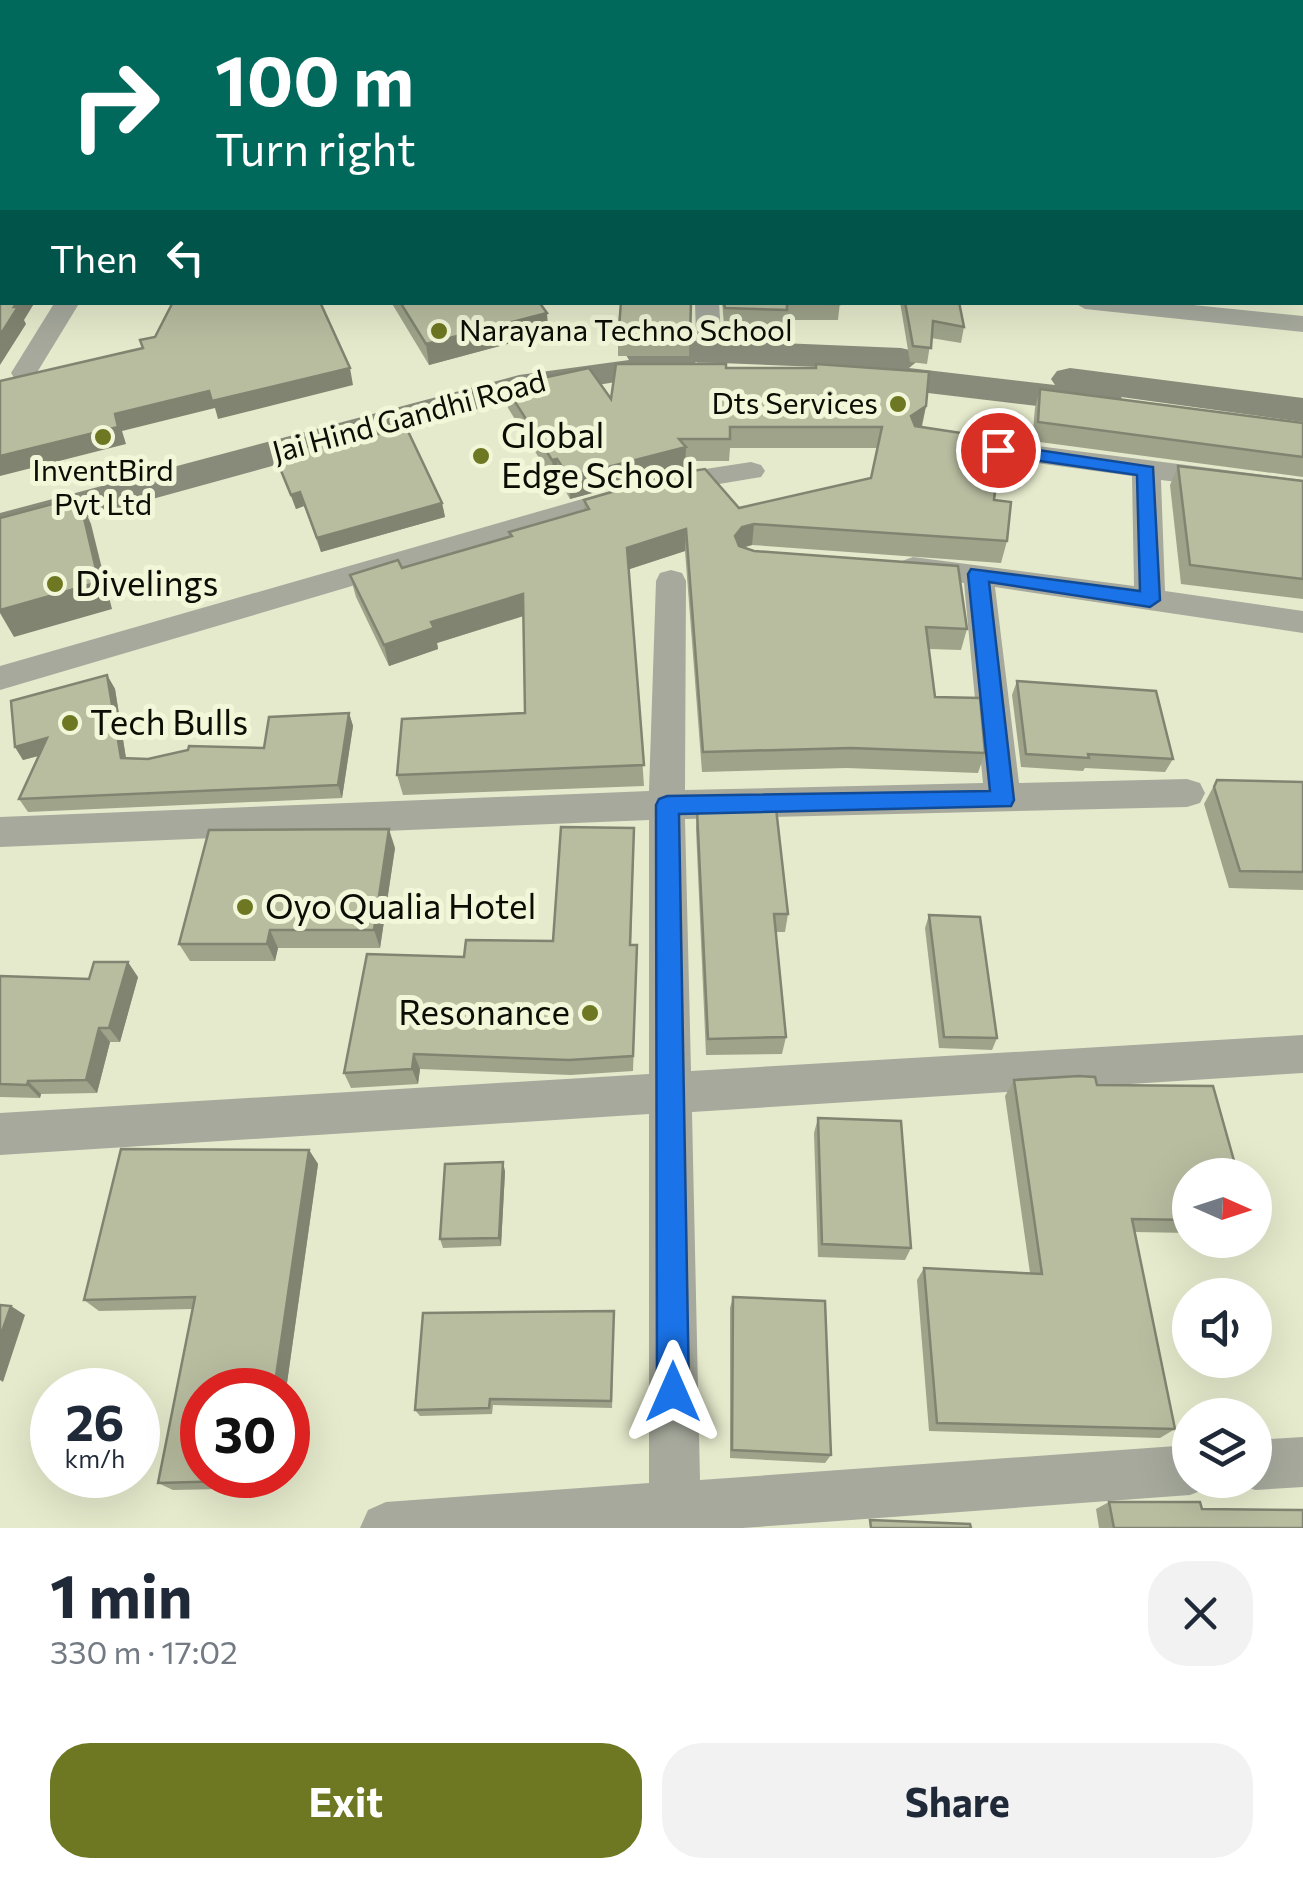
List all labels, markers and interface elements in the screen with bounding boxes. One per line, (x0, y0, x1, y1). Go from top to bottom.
text: 100 m (215, 35, 414, 120)
icon: right (50, 40, 180, 170)
text: Turn right (215, 120, 416, 175)
icon: left (158, 230, 213, 285)
text: Then (50, 234, 138, 281)
place label: Narayana Techno School (459, 310, 793, 347)
marker: Narayana Techno School (428, 320, 450, 342)
street label: Jai Hind Gandhi Road (268, 360, 549, 469)
place label: Dts Services (711, 383, 878, 420)
marker: Dts Services (887, 393, 909, 415)
pin (956, 408, 1041, 493)
place label: Global Edge School (501, 412, 694, 495)
icon: arrive (971, 423, 1026, 478)
marker: InventBird Pvt Ltd (92, 426, 114, 448)
marker: Global Edge School (470, 445, 492, 467)
place label: InventBird Pvt Ltd (32, 450, 174, 521)
place label: Divelings (75, 560, 218, 603)
marker: Divelings (44, 573, 66, 595)
place label: Tech Bulls (90, 699, 248, 742)
marker: Tech Bulls (59, 712, 81, 734)
place label: Oyo Qualia Hotel (265, 883, 536, 926)
marker: Oyo Qualia Hotel (234, 896, 256, 918)
place label: Resonance (398, 989, 570, 1032)
marker: Resonance (579, 1002, 601, 1024)
north arrow (1172, 1158, 1272, 1258)
map controls (1172, 1158, 1272, 1498)
button: sound (1172, 1278, 1272, 1378)
position arrow (621, 1340, 725, 1444)
speed limit sign: 30 (180, 1368, 310, 1498)
text: 26 (65, 1390, 124, 1451)
button: layers (1172, 1398, 1272, 1498)
text: km/h (65, 1443, 125, 1473)
text: 1 min (50, 1557, 192, 1630)
button: close (1148, 1561, 1253, 1666)
text: 330 m · 17:02 (50, 1631, 238, 1671)
button: Exit (50, 1743, 642, 1858)
button: Share (662, 1743, 1253, 1858)

